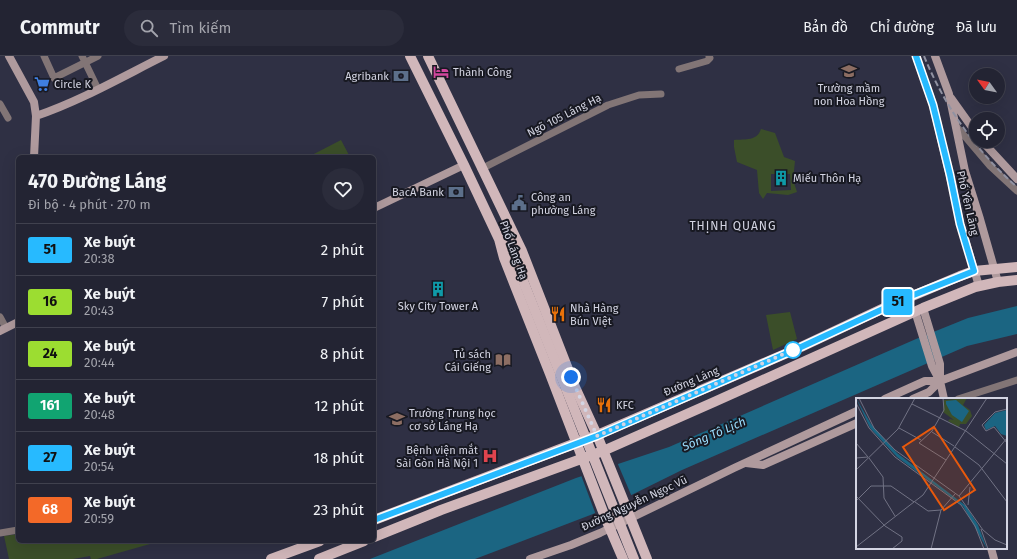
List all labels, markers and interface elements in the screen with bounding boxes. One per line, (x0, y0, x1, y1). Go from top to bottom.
search box (124, 10, 404, 46)
text: Commutr (20, 16, 100, 39)
icon: search (138, 17, 160, 39)
text: Tìm kiếm (170, 19, 231, 37)
text: Bản đồ (803, 19, 848, 36)
text: Chỉ đường (870, 19, 934, 36)
text: Đã lưu (956, 19, 997, 36)
school or university icon: Trường mầm non Hoa Hồng (840, 62, 858, 80)
hotel icon: Thành Công (432, 63, 450, 81)
place label: Thành Công (453, 66, 512, 79)
bank icon: Agribank (392, 67, 410, 85)
north arrow (969, 68, 1005, 104)
map controls (969, 68, 1005, 148)
place label: Agribank (345, 70, 389, 83)
supermarket icon: Circle K (33, 75, 51, 93)
place label: Circle K (54, 78, 92, 91)
place label: Trường mầm non Hoa Hồng (814, 82, 885, 108)
street label: Ngõ 105 Láng Hạ (525, 91, 604, 140)
button: locate (969, 112, 1005, 148)
button: heart (322, 168, 364, 210)
building icon: Miếu Thôn Hạ (772, 169, 790, 187)
street label: Phố Yên Lãng (954, 169, 981, 237)
text: 470 Đường Láng (28, 170, 166, 193)
place label: Miếu Thôn Hạ (793, 172, 861, 185)
bank icon: BacA Bank (447, 183, 465, 201)
place label: BacA Bank (392, 186, 444, 199)
place label: Công an phường Láng (531, 191, 596, 217)
public building icon: Công an phường Láng (510, 194, 528, 212)
text: Đi bộ · 4 phút · 270 m (28, 197, 151, 212)
street label: Phố Láng Hạ (497, 219, 530, 281)
district label: THỊNH QUANG (689, 219, 777, 233)
text: Xe buýt (84, 233, 135, 251)
text: 51 (43, 241, 57, 258)
text: 2 phút (321, 241, 364, 259)
text: 20:38 (84, 251, 115, 266)
building icon: Sky City Tower A (429, 280, 447, 298)
text: Xe buýt (84, 285, 135, 303)
line badge: 51 (880, 289, 916, 315)
text: 16 (43, 293, 57, 310)
text: 7 phút (322, 293, 364, 311)
text: 51 (891, 293, 905, 310)
place label: Sky City Tower A (398, 300, 479, 313)
place label: Nhà Hàng Bún Việt (570, 302, 619, 328)
text: 20:43 (84, 303, 114, 318)
restaurant icon: Nhà Hàng Bún Việt (549, 305, 567, 323)
text: Xe buýt (84, 337, 135, 355)
unlabelled marker (784, 341, 802, 359)
text: 24 (43, 345, 57, 362)
text: 8 phút (320, 345, 364, 363)
place label: Tủ sách Cái Giếng (445, 348, 491, 374)
library icon: Tủ sách Cái Giếng (494, 351, 512, 369)
text: 20:44 (84, 355, 115, 370)
street label: Đường Láng (662, 364, 721, 399)
your location (561, 367, 581, 387)
text: Xe buýt (84, 389, 135, 407)
restaurant icon: KFC (595, 396, 613, 414)
text: 161 (40, 397, 60, 414)
text: 12 phút (314, 397, 364, 415)
inset map (856, 398, 1007, 549)
place label: KFC (616, 399, 634, 412)
text: 20:48 (84, 407, 115, 422)
place label: Trường Trung học cơ sở Láng Hạ (409, 407, 496, 433)
school or university icon: Trường Trung học cơ sở Láng Hạ (388, 410, 406, 428)
water label: Sông Tô Lịch (679, 414, 748, 454)
text: Xe buýt (84, 441, 135, 459)
place label: Bệnh viện mắt Sài Gòn Hà Nội 1 (396, 443, 478, 470)
hospital icon: Bệnh viện mắt Sài Gòn Hà Nội 1 (481, 447, 499, 465)
text: 27 (43, 449, 57, 466)
text: 18 phút (313, 449, 364, 467)
text: 20:54 (84, 459, 114, 474)
street label: Đường Nguyễn Ngọc Vũ (579, 473, 689, 534)
text: Xe buýt (84, 493, 135, 511)
text: 68 (42, 501, 58, 518)
text: 23 phút (313, 501, 364, 519)
text: 20:59 (84, 511, 114, 526)

